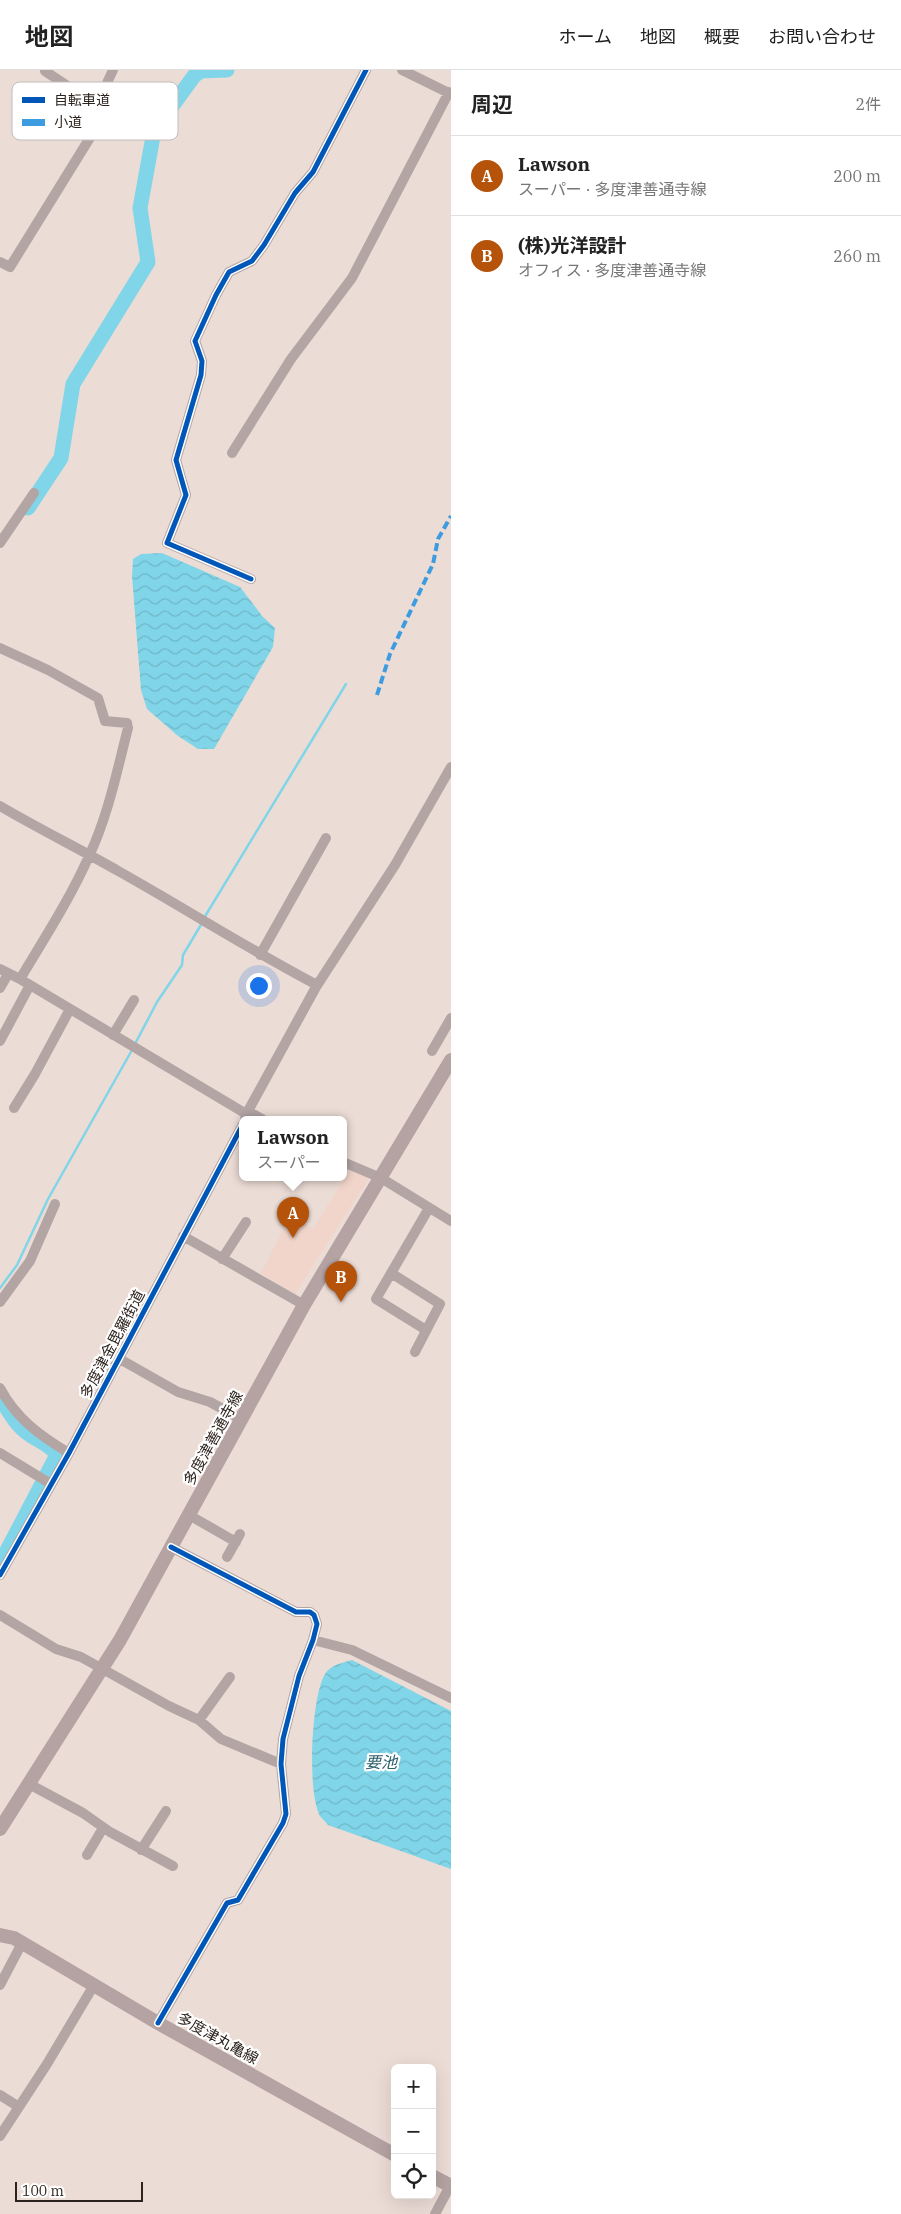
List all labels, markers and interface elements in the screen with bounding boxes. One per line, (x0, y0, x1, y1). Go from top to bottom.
text: 地図 (25, 20, 73, 52)
text: ホーム (559, 25, 612, 48)
text: 地図 (640, 25, 676, 48)
text: 概要 (704, 25, 740, 48)
text: お問い合わせ (768, 25, 876, 48)
legend (12, 82, 178, 140)
text: 周辺 (471, 90, 513, 118)
text: 自転車道 (54, 91, 110, 109)
text: 2件 (855, 94, 881, 114)
text: 小道 (54, 113, 82, 131)
text: Lawson (518, 152, 590, 176)
text: A (481, 166, 493, 186)
text: 200 m (833, 166, 881, 186)
text: スーパー · 多度津善通寺線 (518, 179, 706, 199)
text: (株)光洋設計 (518, 233, 627, 257)
text: B (481, 246, 493, 266)
text: 260 m (833, 246, 881, 266)
text: オフィス · 多度津善通寺線 (518, 260, 706, 280)
your location (246, 973, 272, 999)
popup (239, 1116, 347, 1181)
text: Lawson (257, 1125, 329, 1149)
text: スーパー (257, 1152, 321, 1172)
pin: A (277, 1197, 309, 1238)
pin: B (325, 1261, 357, 1302)
street label: 多度津金毘羅街道 (75, 1287, 149, 1401)
street label: 多度津善通寺線 (179, 1387, 247, 1489)
water label: 要池 (365, 1752, 399, 1772)
street label: 多度津丸亀線 (174, 2008, 262, 2068)
map controls (391, 2064, 436, 2199)
button: + (391, 2064, 436, 2109)
button: − (391, 2109, 436, 2154)
button: locate (391, 2154, 436, 2199)
scale bar (15, 2179, 142, 2202)
text: 100 m (22, 2182, 64, 2200)

